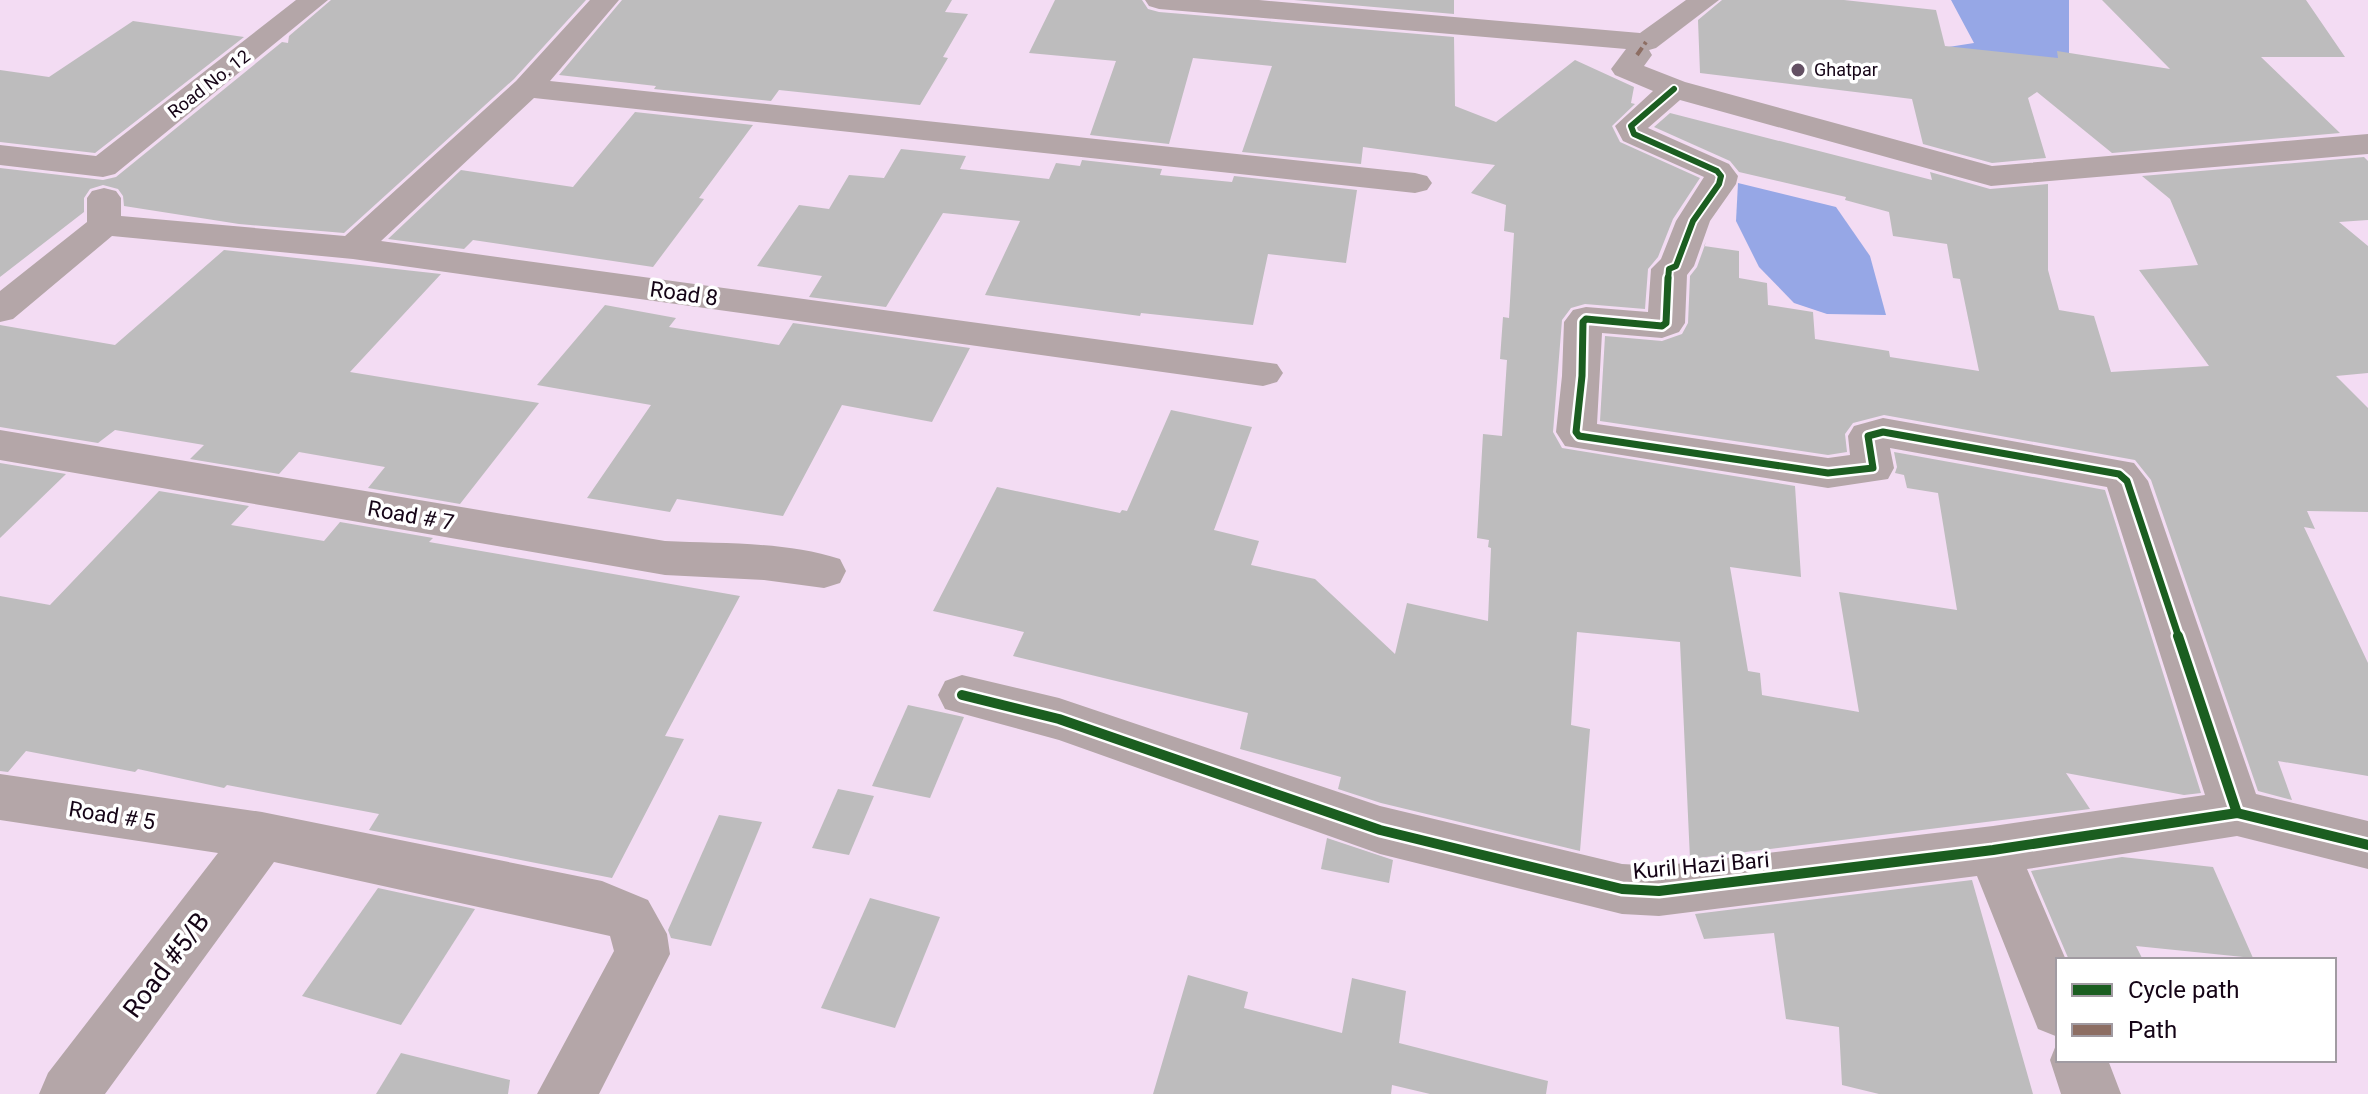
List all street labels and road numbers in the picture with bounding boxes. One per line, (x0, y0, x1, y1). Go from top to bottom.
street label: Road No. 12 (163, 45, 254, 122)
street label: Road 8 (648, 276, 719, 311)
street label: Road # 7 (366, 496, 456, 535)
street label: Road # 5 (67, 796, 157, 835)
street label: Kuril Hazi Bari (1632, 847, 1770, 884)
street label: Road #5/B (117, 907, 215, 1023)

